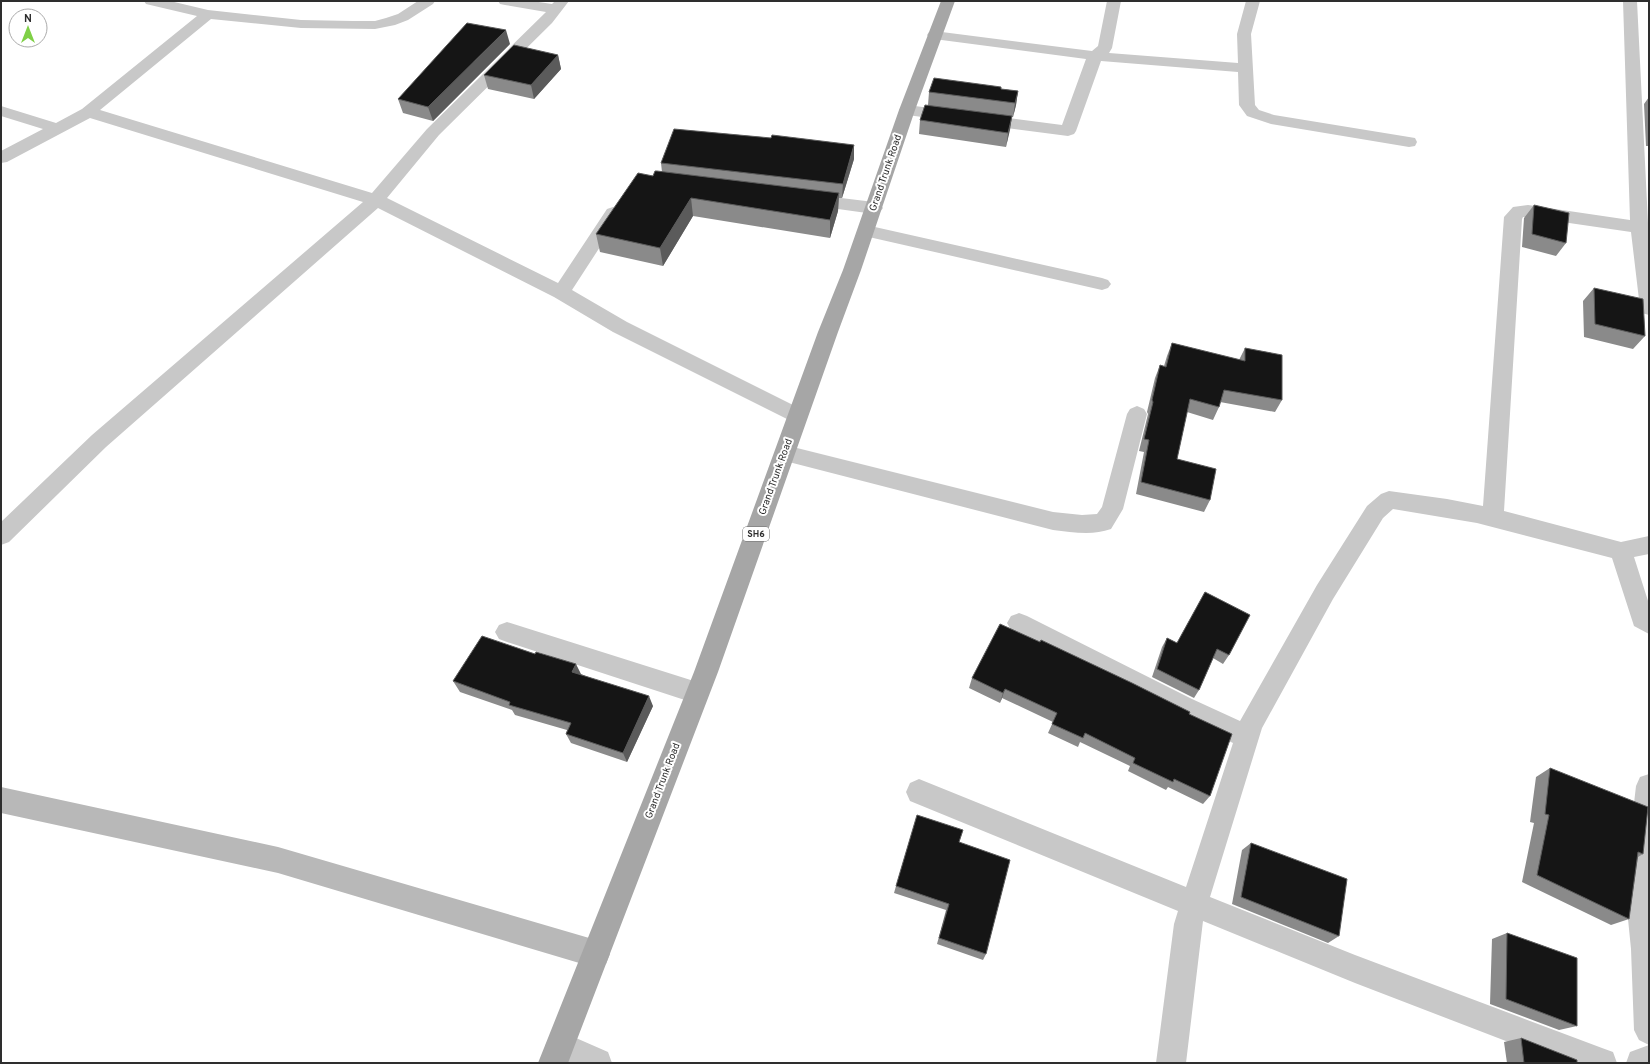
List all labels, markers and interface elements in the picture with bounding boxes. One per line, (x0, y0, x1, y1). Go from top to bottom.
north arrow (8, 8, 48, 48)
text: N (24, 12, 32, 26)
street label: Grand Trunk Road (867, 133, 905, 213)
street label: Grand Trunk Road (756, 437, 796, 517)
road number: SH6 (743, 527, 769, 541)
street label: Grand Trunk Road (643, 741, 683, 821)

